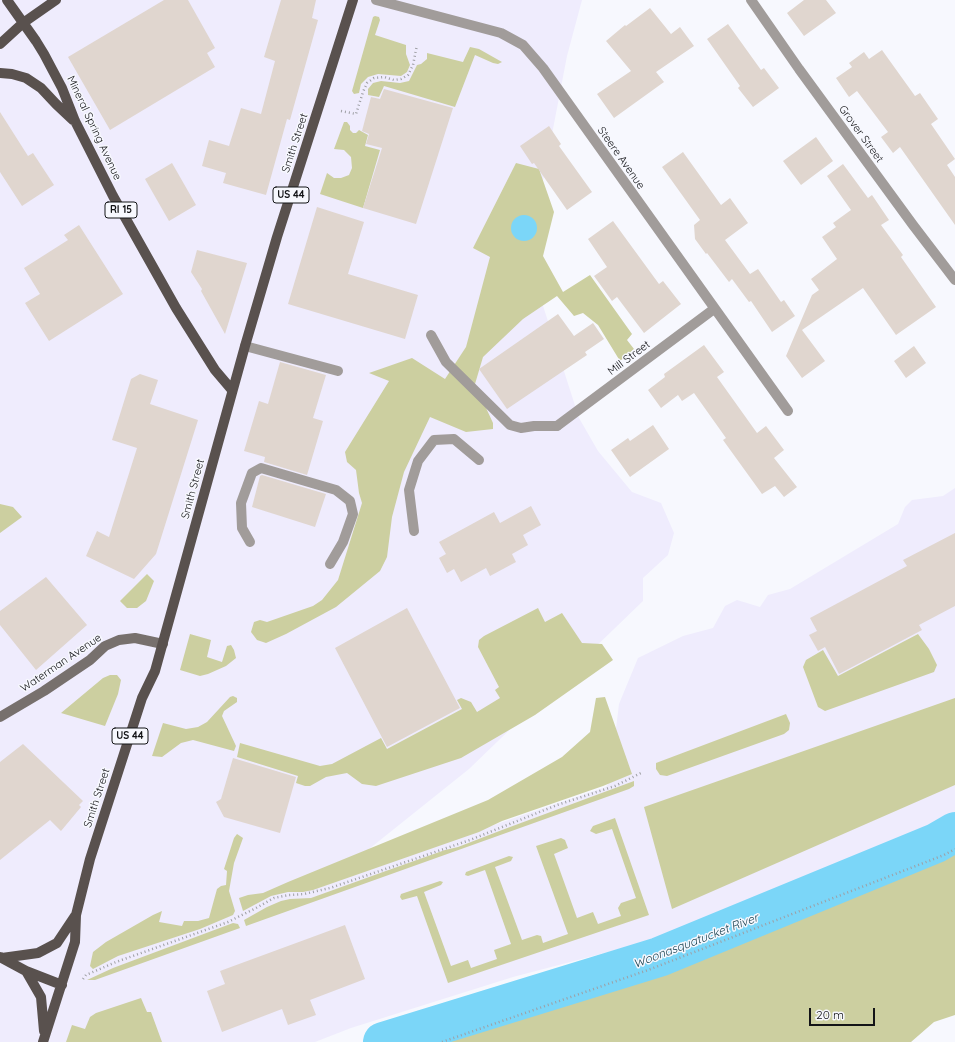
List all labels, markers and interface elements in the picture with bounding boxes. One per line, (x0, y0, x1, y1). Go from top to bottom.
street label: Mineral Spring Avenue (64, 74, 124, 182)
street label: Grover Street (836, 103, 886, 165)
street label: Smith Street (279, 112, 311, 174)
street label: Steere Avenue (595, 124, 647, 192)
road number: US 44 (273, 187, 309, 203)
road number: RI 15 (105, 202, 137, 218)
street label: Mill Street (605, 338, 653, 378)
street label: Smith Street (179, 458, 207, 520)
street label: Waterman Avenue (18, 631, 104, 695)
road number: US 44 (112, 728, 148, 744)
street label: Smith Street (81, 767, 113, 829)
water label: Woonasquatucket River (631, 910, 761, 972)
scale bar (811, 1000, 877, 1026)
text: 20 m (816, 1007, 844, 1022)

